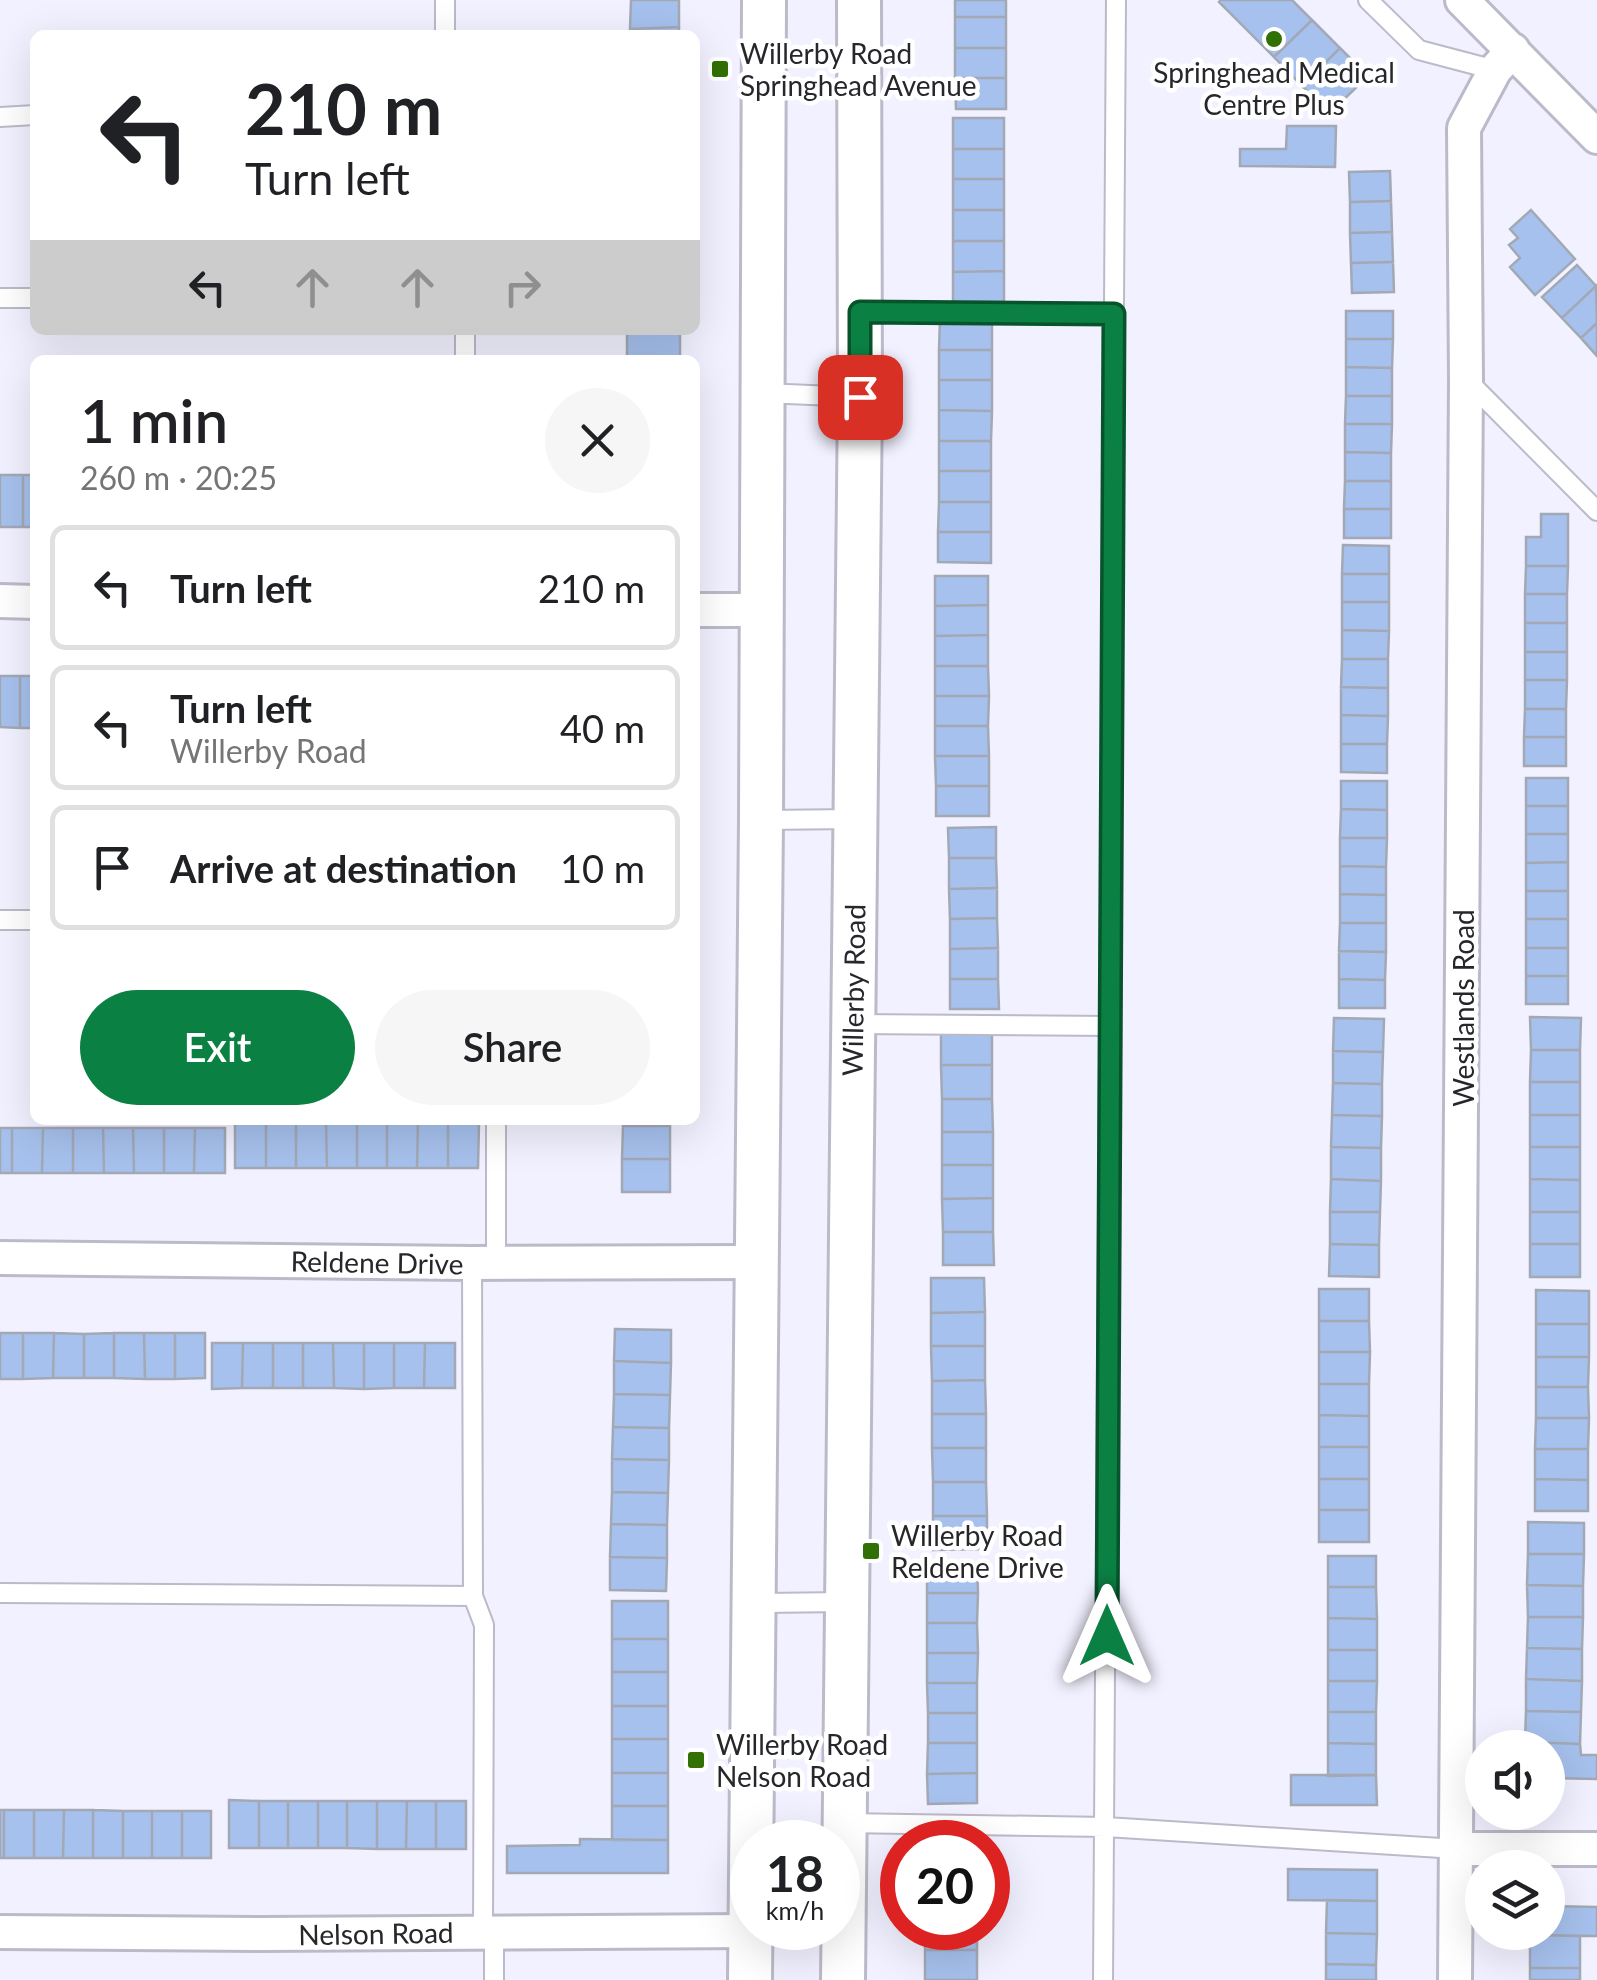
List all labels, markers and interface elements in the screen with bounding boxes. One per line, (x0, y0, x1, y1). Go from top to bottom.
marker: Springhead Medical Centre Plus (1263, 28, 1285, 50)
place label: Willerby Road Springhead Avenue (740, 36, 977, 102)
place label: Springhead Medical Centre Plus (1153, 55, 1395, 121)
marker: Willerby Road Springhead Avenue (709, 58, 731, 80)
text: 210 m (245, 66, 442, 150)
icon: left (80, 70, 210, 200)
text: Turn left (245, 151, 410, 205)
icon: left (180, 260, 235, 315)
icon: ahead (285, 260, 340, 315)
icon: ahead (390, 260, 445, 315)
icon: right (495, 260, 550, 315)
pin (818, 355, 903, 440)
icon: arrive (833, 370, 888, 425)
text: 1 min (80, 384, 228, 456)
button: close (545, 388, 650, 493)
text: 260 m · 20:25 (80, 458, 277, 497)
icon: left (85, 560, 140, 615)
text: Turn left (170, 565, 312, 611)
text: 210 m (538, 565, 645, 611)
text: Turn left (170, 685, 312, 731)
icon: left (85, 700, 140, 755)
text: 40 m (560, 705, 645, 751)
text: Willerby Road (170, 731, 367, 770)
icon: arrive (85, 840, 140, 895)
text: Arrive at destination (170, 845, 517, 891)
text: 10 m (560, 845, 645, 891)
street label: Willerby Road (835, 904, 871, 1076)
street label: Westlands Road (1446, 909, 1480, 1107)
button: Exit (80, 990, 355, 1105)
button: Share (375, 990, 650, 1105)
street label: Reldene Drive (290, 1243, 464, 1281)
place label: Willerby Road Reldene Drive (891, 1518, 1064, 1584)
marker: Willerby Road Reldene Drive (860, 1540, 882, 1562)
position arrow (1055, 1584, 1159, 1688)
place label: Willerby Road Nelson Road (716, 1727, 888, 1793)
map controls (1465, 1730, 1565, 1950)
button: sound (1465, 1730, 1565, 1830)
marker: Willerby Road Nelson Road (685, 1749, 707, 1771)
speed limit sign: 20 (880, 1820, 1010, 1950)
text: 18 (766, 1843, 824, 1903)
button: layers (1465, 1850, 1565, 1950)
text: km/h (766, 1895, 824, 1925)
street label: Nelson Road (298, 1915, 454, 1951)

